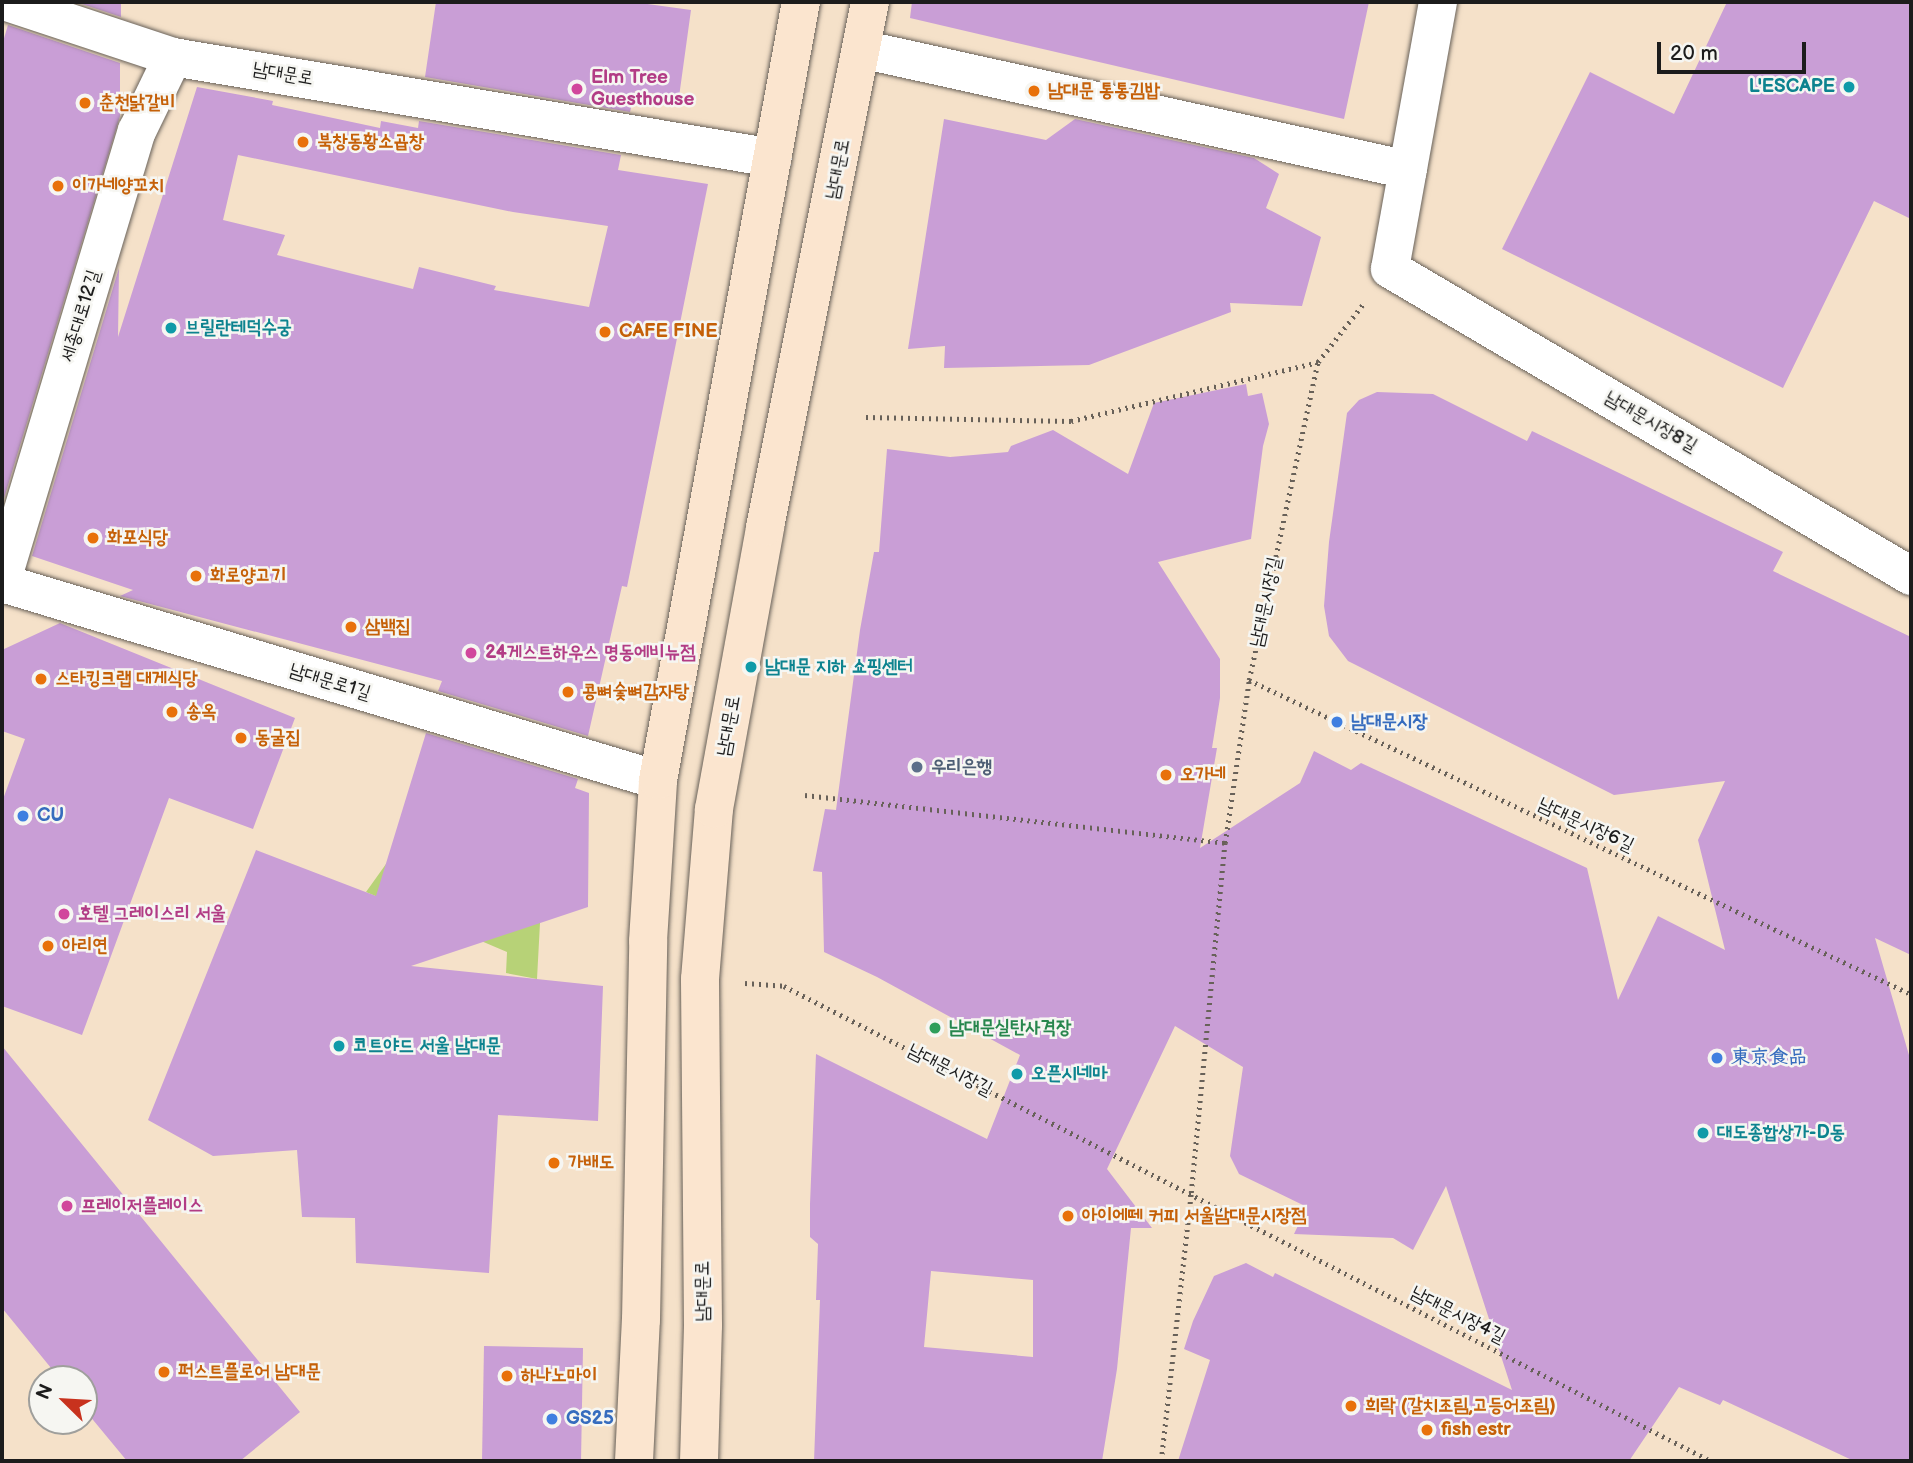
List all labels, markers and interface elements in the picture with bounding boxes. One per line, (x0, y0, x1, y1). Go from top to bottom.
scale bar (1661, 28, 1810, 72)
text: 20 m (1670, 41, 1718, 66)
street label: 남대문로 (251, 57, 315, 91)
place label: Elm Tree Guesthouse (591, 67, 694, 111)
place label: L'ESCAPE (1749, 76, 1835, 98)
marker: L'ESCAPE (1841, 79, 1857, 95)
place label: 남대문 통통김밥 (1048, 80, 1160, 102)
marker: Elm Tree Guesthouse (569, 81, 585, 97)
marker: 남대문 통통김밥 (1026, 83, 1042, 99)
place label: 춘천닭갈비 (99, 92, 175, 114)
marker: 춘천닭갈비 (77, 95, 93, 111)
place label: 북창동황소곱창 (317, 131, 424, 153)
marker: 북창동황소곱창 (295, 134, 311, 150)
street label: 남대문로 (821, 137, 855, 201)
place label: 이가네양꼬치 (72, 175, 164, 197)
marker: 이가네양꼬치 (50, 178, 66, 194)
street label: 세종대로12길 (56, 267, 106, 365)
place label: 브릴란테덕수궁 (185, 317, 292, 339)
marker: 브릴란테덕수궁 (163, 320, 179, 336)
place label: CAFE FINE (619, 321, 718, 343)
marker: CAFE FINE (597, 324, 613, 340)
street label: 남대문시장8길 (1601, 386, 1701, 458)
place label: 화포식당 (107, 527, 168, 549)
marker: 화포식당 (85, 530, 101, 546)
street label: 남대문시장길 (1245, 555, 1287, 649)
place label: 화로양고기 (210, 565, 286, 587)
marker: 화로양고기 (188, 568, 204, 584)
place label: 삼백집 (365, 616, 411, 638)
marker: 삼백집 (343, 619, 359, 635)
place label: 24게스트하우스 명동에비뉴점 (485, 642, 695, 664)
marker: 24게스트하우스 명동에비뉴점 (463, 645, 479, 661)
place label: 남대문 지하 쇼핑센터 (765, 656, 913, 678)
street label: 남대문로1길 (287, 659, 373, 705)
marker: 남대문 지하 쇼핑센터 (743, 659, 759, 675)
place label: 스타킹크랩 대게식당 (55, 668, 198, 690)
marker: 스타킹크랩 대게식당 (33, 671, 49, 687)
place label: 콩뼈숯뼈감자탕 (582, 681, 689, 703)
marker: 콩뼈숯뼈감자탕 (560, 684, 576, 700)
street label: 남대문로 (712, 694, 746, 758)
place label: 송옥 (186, 701, 217, 723)
marker: 송옥 (164, 704, 180, 720)
place label: 남대문시장 (1351, 711, 1427, 733)
marker: 남대문시장 (1329, 714, 1345, 730)
place label: 동굴집 (255, 727, 301, 749)
marker: 동굴집 (233, 730, 249, 746)
place label: 우리은행 (931, 756, 992, 778)
marker: 우리은행 (909, 759, 925, 775)
place label: 오가네 (1180, 764, 1226, 786)
marker: 오가네 (1158, 767, 1174, 783)
street label: 남대문시장6길 (1534, 793, 1638, 857)
place label: CU (37, 805, 64, 827)
marker: CU (15, 808, 31, 824)
place label: 호텔 그레이스리 서울 (78, 903, 226, 925)
marker: 호텔 그레이스리 서울 (56, 906, 72, 922)
place label: 아리연 (62, 935, 108, 957)
marker: 아리연 (40, 938, 56, 954)
place label: 남대문실탄사격장 (949, 1017, 1071, 1039)
marker: 남대문실탄사격장 (927, 1020, 943, 1036)
place label: 코트야드 서울 남대문 (353, 1035, 501, 1057)
marker: 코트야드 서울 남대문 (331, 1038, 347, 1054)
street label: 남대문시장길 (904, 1039, 996, 1101)
place label: 東京食品 (1731, 1047, 1807, 1069)
marker: 東京食品 (1709, 1050, 1725, 1066)
place label: 오픈시네마 (1031, 1063, 1107, 1085)
marker: 오픈시네마 (1009, 1066, 1025, 1082)
place label: 대도종합상가-D동 (1717, 1122, 1845, 1144)
marker: 대도종합상가-D동 (1695, 1125, 1711, 1141)
place label: 가배도 (568, 1152, 614, 1174)
marker: 가배도 (546, 1155, 562, 1171)
place label: 프레이저플레이스 (81, 1195, 203, 1217)
marker: 프레이저플레이스 (59, 1198, 75, 1214)
place label: 아이에떼 커피 서울남대문시장점 (1082, 1205, 1306, 1227)
marker: 아이에떼 커피 서울남대문시장점 (1060, 1208, 1076, 1224)
street label: 남대문로 (692, 1260, 714, 1322)
street label: 남대문시장4길 (1407, 1281, 1509, 1349)
place label: 퍼스트플로어 남대문 (178, 1361, 321, 1383)
marker: 퍼스트플로어 남대문 (156, 1364, 172, 1380)
north arrow (28, 1365, 98, 1435)
place label: 하나노마이 (521, 1365, 597, 1387)
marker: 하나노마이 (499, 1368, 515, 1384)
text: N (32, 1381, 59, 1403)
place label: 희락 (갈치조림,고등어조림) (1365, 1395, 1556, 1417)
marker: 희락 (갈치조림,고등어조림) (1343, 1398, 1359, 1414)
place label: GS25 (566, 1408, 614, 1430)
marker: GS25 (544, 1411, 560, 1427)
place label: fish estr (1441, 1419, 1511, 1441)
marker: fish estr (1419, 1422, 1435, 1438)

